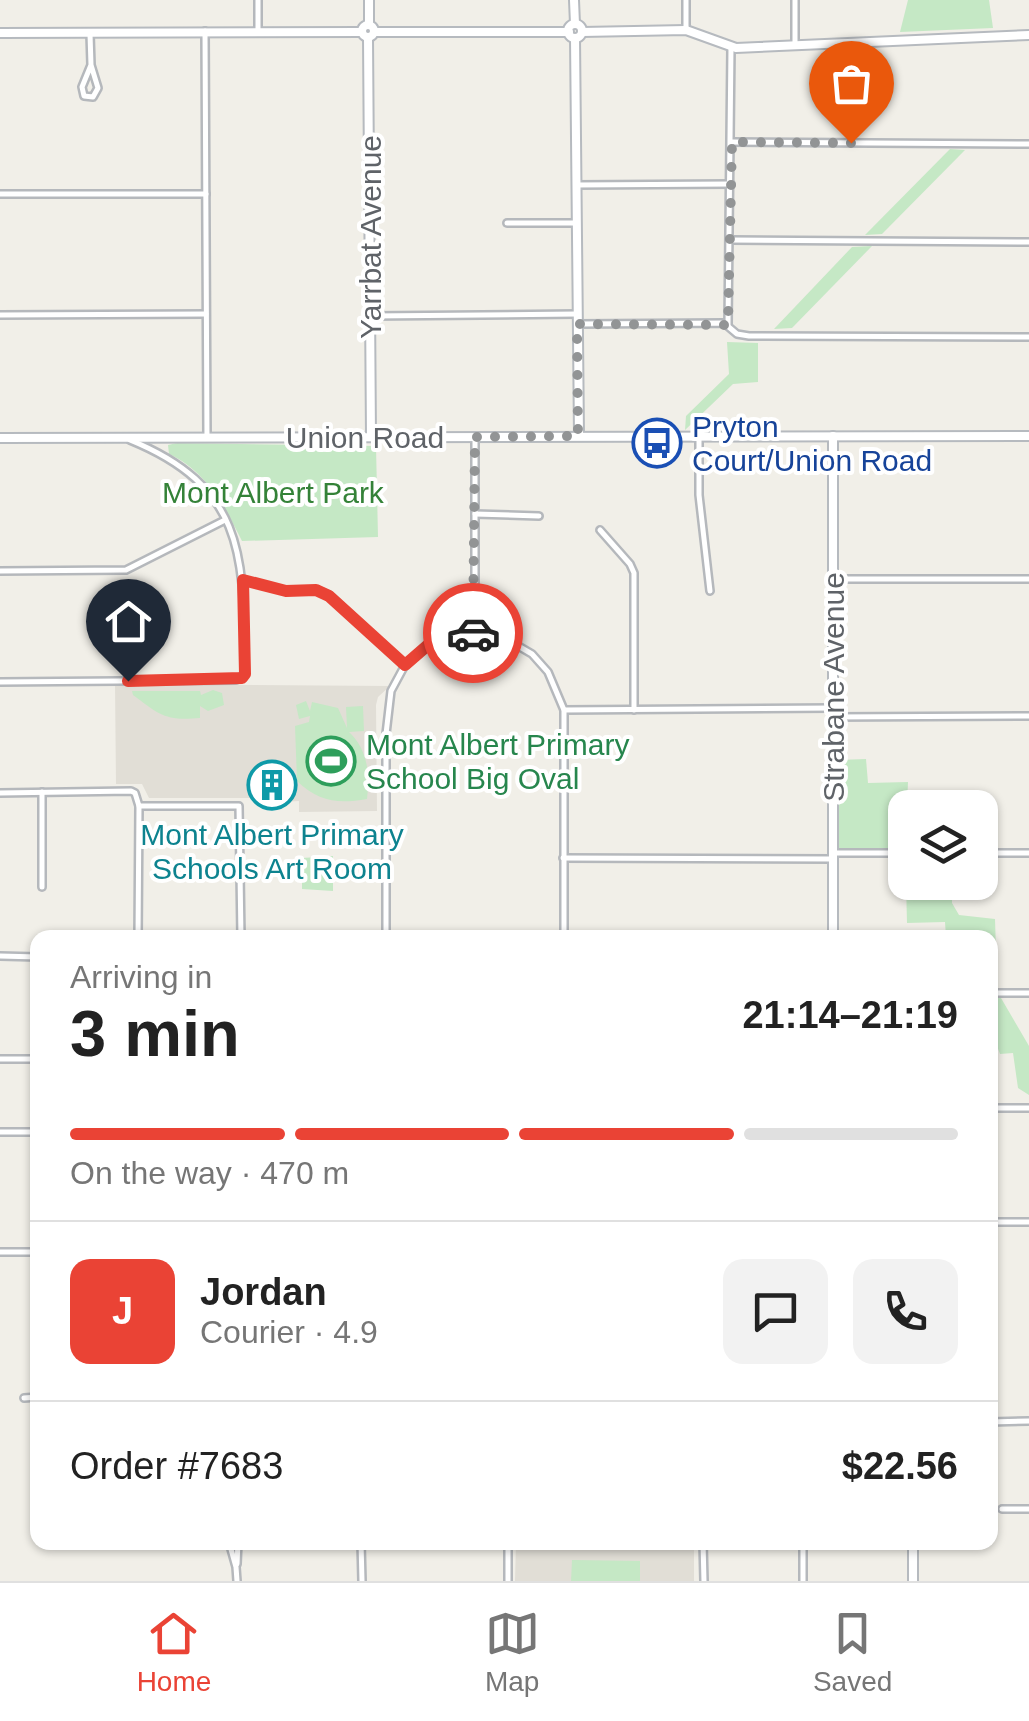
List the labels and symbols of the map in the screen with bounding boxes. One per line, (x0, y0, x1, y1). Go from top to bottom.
pin (809, 41, 894, 144)
street label: Yarrbat Avenue (354, 135, 387, 339)
place label: Pryton Court/Union Road (692, 410, 932, 477)
bus stop icon: Pryton Court/Union Road (631, 417, 683, 469)
street label: Union Road (286, 421, 444, 454)
park label: Mont Albert Park (162, 476, 385, 509)
street label: Strabane Avenue (817, 572, 850, 802)
pin (86, 579, 171, 682)
courier (423, 583, 523, 683)
place label: Mont Albert Primary School Big Oval (366, 728, 629, 795)
sports icon: Mont Albert Primary School Big Oval (305, 735, 357, 787)
building icon: Mont Albert Primary Schools Art Room (246, 759, 298, 811)
place label: Mont Albert Primary Schools Art Room (140, 818, 404, 885)

